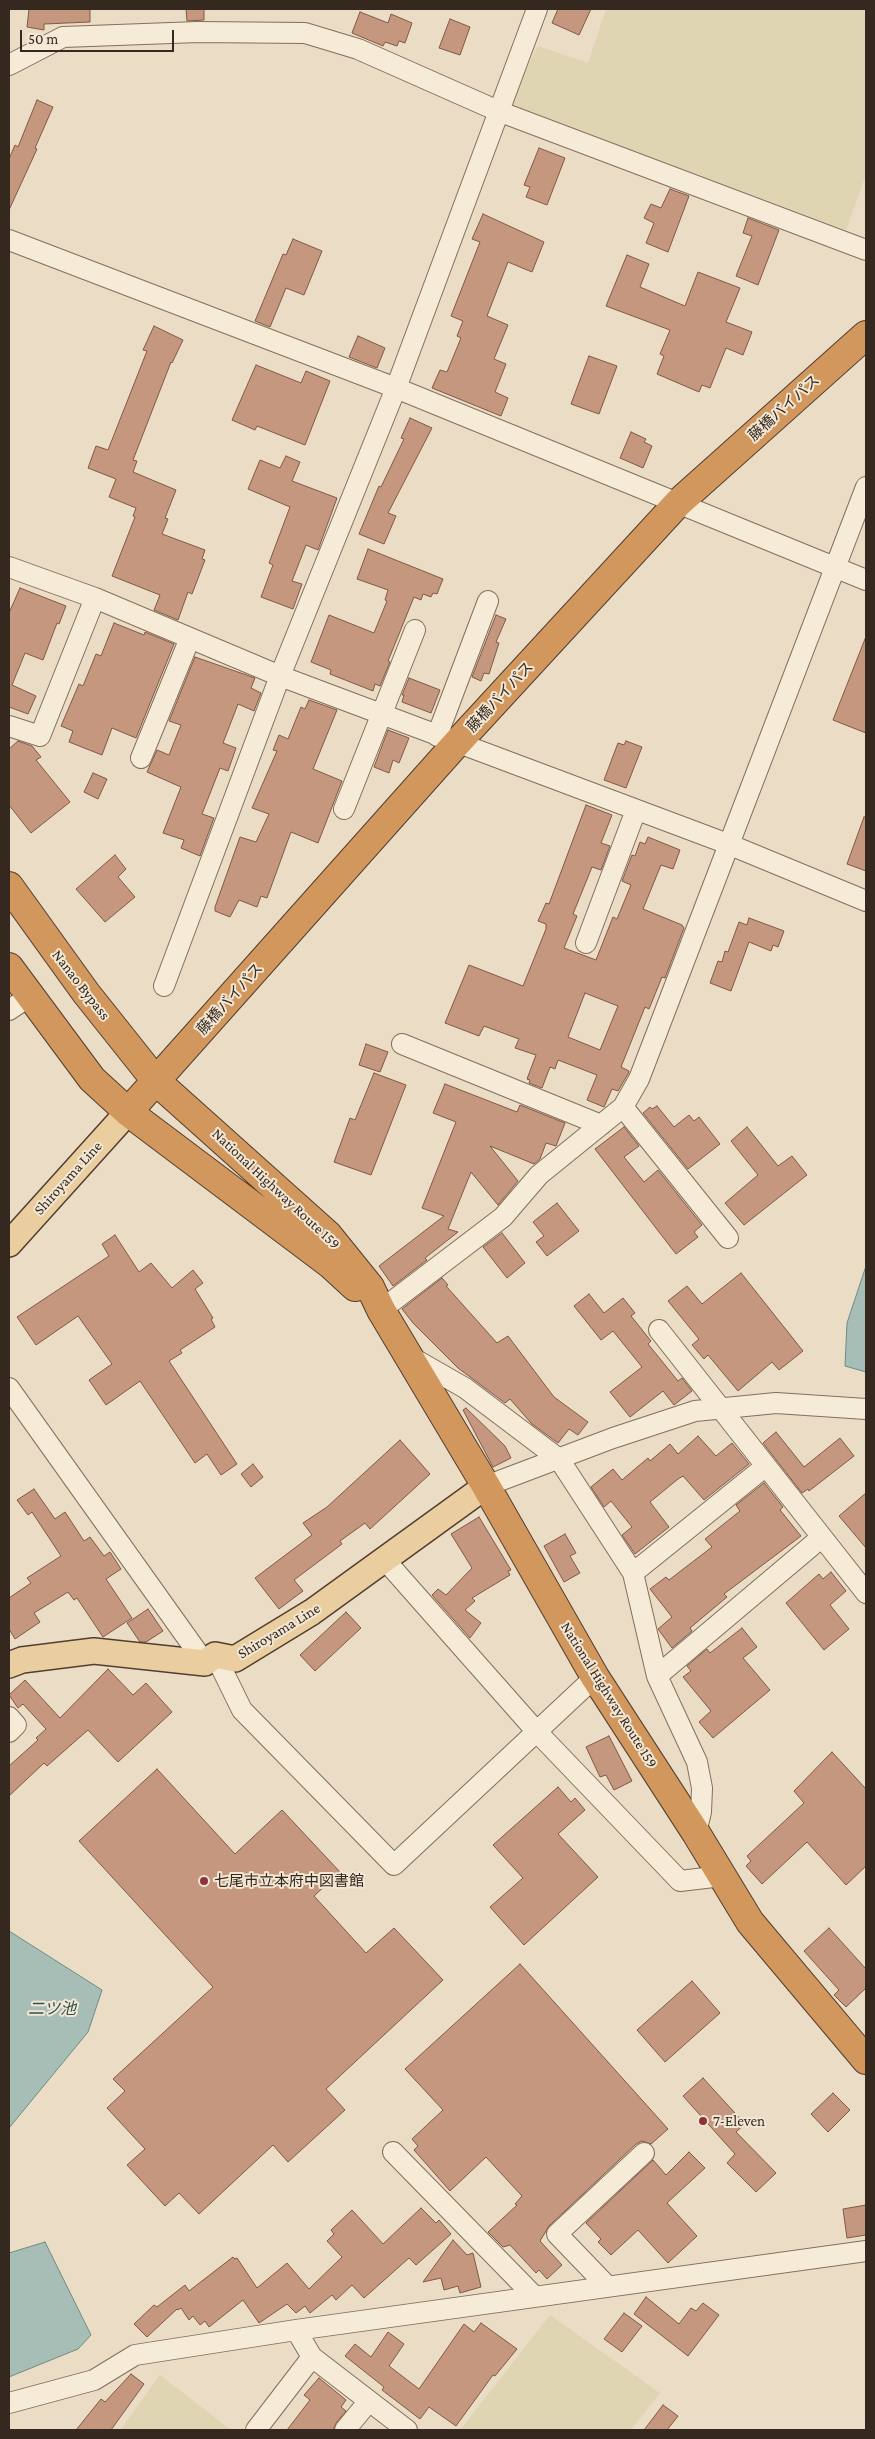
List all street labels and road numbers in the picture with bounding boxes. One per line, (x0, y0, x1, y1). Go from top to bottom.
street label: 藤橋バイパス (745, 371, 823, 445)
street label: 藤橋バイパス (463, 658, 537, 736)
street label: Nanao Bypass (48, 946, 114, 1024)
street label: 藤橋バイパス (193, 960, 267, 1038)
street label: National Highway Route 159 (208, 1125, 344, 1253)
street label: Shiroyama Line (30, 1137, 106, 1219)
street label: Shiroyama Line (234, 1599, 324, 1663)
street label: National Highway Route 159 (557, 1619, 661, 1771)

